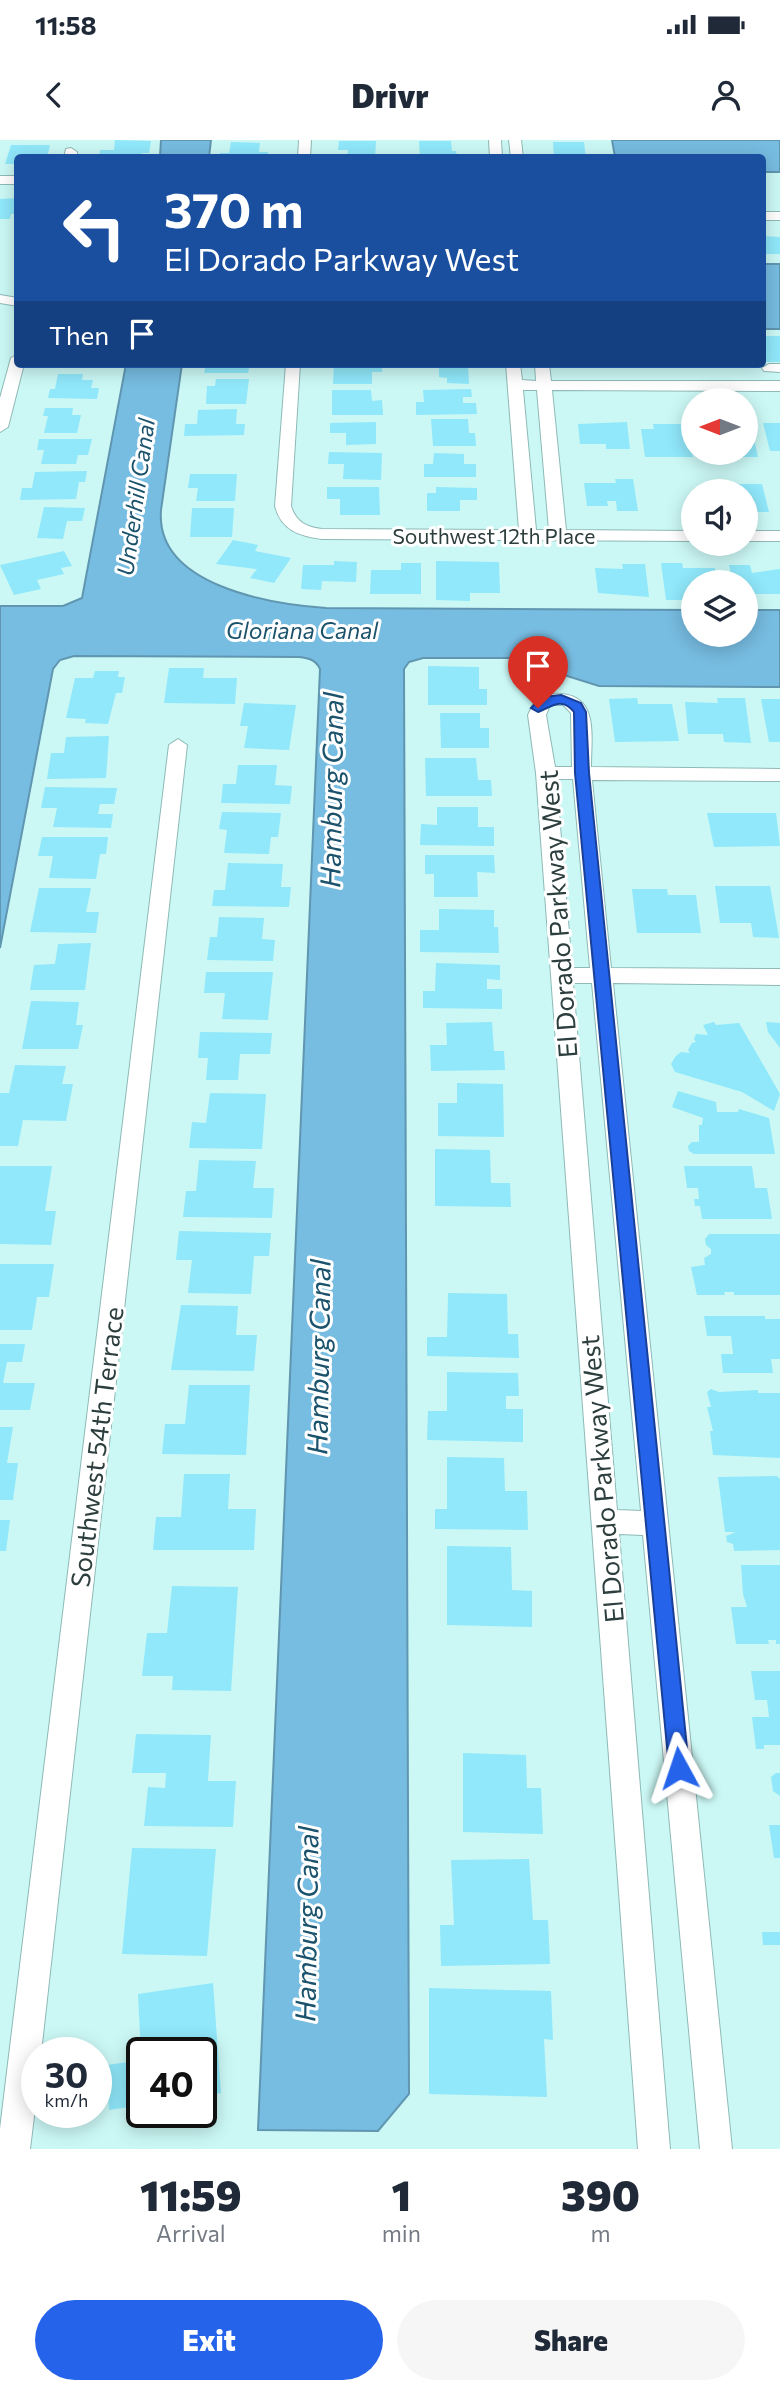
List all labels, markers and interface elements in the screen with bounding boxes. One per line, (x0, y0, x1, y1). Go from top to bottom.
text: 11:58 (35, 9, 97, 40)
text: Drivr (351, 75, 429, 115)
icon: back (35, 76, 73, 114)
icon: person (707, 76, 745, 114)
text: 370 m (164, 178, 303, 238)
icon: left (49, 182, 140, 273)
text: El Dorado Parkway West (164, 238, 519, 278)
icon: arrive (123, 315, 161, 353)
text: Then (49, 319, 109, 350)
north arrow (681, 388, 758, 466)
map controls (681, 388, 758, 647)
water label: Underhill Canal (110, 415, 160, 577)
button: sound (681, 479, 758, 556)
street label: Southwest 12th Place (393, 523, 595, 548)
button: layers (681, 570, 758, 647)
water label: Gloriana Canal (226, 616, 379, 644)
pin (508, 636, 568, 708)
icon: arrive (519, 647, 557, 685)
water label: Hamburg Canal (312, 691, 350, 888)
street label: El Dorado Parkway West (531, 769, 583, 1059)
water label: Hamburg Canal (299, 1258, 337, 1455)
street label: Southwest 54th Terrace (63, 1305, 129, 1589)
street label: El Dorado Parkway West (573, 1334, 629, 1624)
position arrow (642, 1731, 716, 1805)
water label: Hamburg Canal (287, 1825, 325, 2022)
speed limit sign: 40 (126, 2037, 217, 2128)
text: 30 (45, 2052, 88, 2095)
text: km/h (45, 2089, 88, 2111)
text: 11:59 (140, 2168, 242, 2220)
text: 1 (392, 2168, 411, 2220)
text: 390 (561, 2168, 640, 2220)
text: Arrival (156, 2219, 226, 2247)
text: min (382, 2219, 421, 2247)
text: m (590, 2219, 610, 2247)
button: Exit (35, 2300, 383, 2380)
button: Share (397, 2300, 745, 2380)

